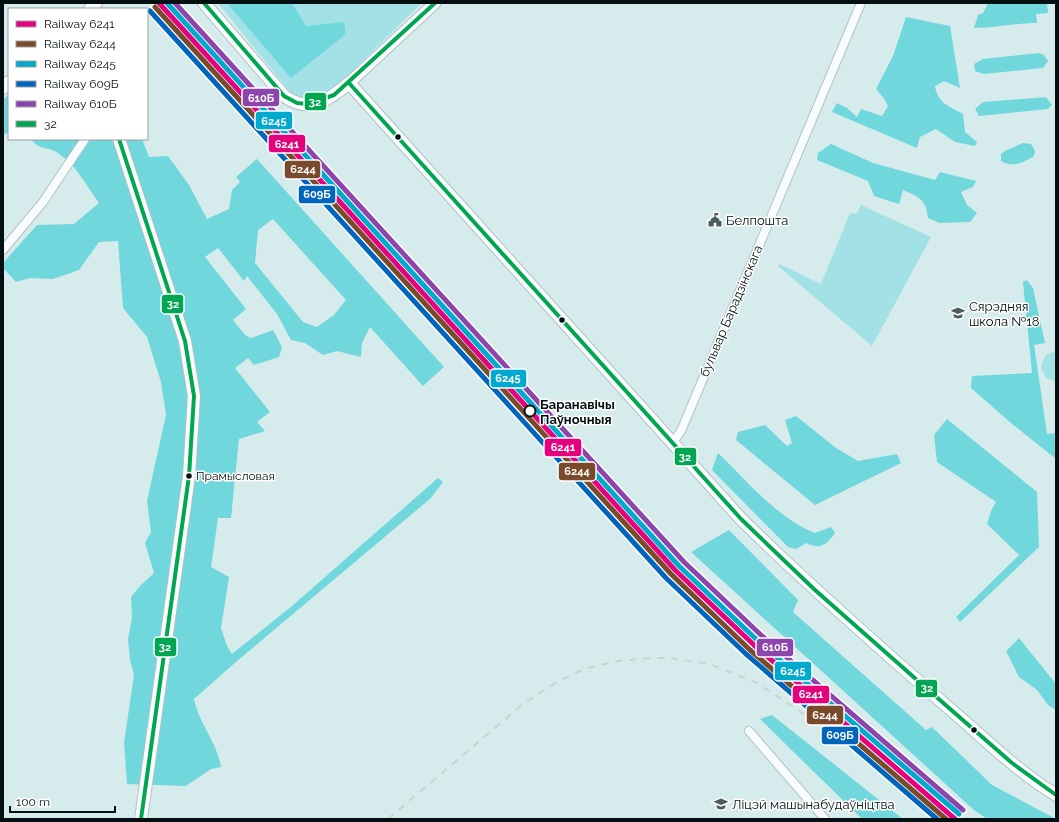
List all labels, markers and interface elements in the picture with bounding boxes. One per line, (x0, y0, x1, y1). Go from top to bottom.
legend (8, 8, 148, 140)
text: Railway 6241 (44, 17, 114, 31)
text: Railway 6244 (44, 37, 116, 51)
text: Railway 6245 (44, 57, 116, 71)
text: Railway 609Б (44, 77, 119, 91)
line badge: 610Б (242, 88, 280, 107)
text: 610Б (248, 92, 275, 105)
line badge: 32 (304, 92, 327, 111)
text: 32 (309, 96, 321, 109)
text: Railway 610Б (44, 97, 117, 111)
line badge: 6245 (255, 111, 293, 130)
text: 6245 (261, 115, 287, 128)
text: 32 (44, 117, 57, 131)
unlabelled marker (393, 132, 403, 142)
line badge: 6241 (268, 134, 306, 153)
text: 6241 (275, 138, 300, 151)
line badge: 6244 (284, 160, 321, 179)
text: 6244 (290, 163, 316, 176)
line badge: 609Б (298, 185, 336, 204)
text: 609Б (303, 188, 331, 201)
public building icon: Белпошта (707, 212, 723, 228)
place label: Белпошта (726, 213, 788, 228)
street label: бульвар Барадзінскага (696, 243, 766, 379)
line badge: 32 (161, 294, 184, 314)
text: 32 (167, 298, 179, 311)
place label: Сярэдняя школа №18 (969, 299, 1040, 329)
school or university icon: Сярэдняя школа №18 (950, 305, 966, 321)
unlabelled marker (557, 315, 567, 325)
line badge: 6245 (490, 369, 527, 388)
text: 6245 (495, 372, 521, 385)
place label: Баранавічы Паўночныя (540, 397, 615, 427)
marker: Баранавічы Паўночныя (523, 404, 537, 418)
line badge: 6241 (544, 438, 582, 457)
text: 6241 (551, 441, 576, 454)
line badge: 32 (674, 447, 697, 466)
text: 32 (679, 451, 691, 464)
line badge: 6244 (558, 462, 596, 481)
text: 6244 (564, 465, 590, 478)
place label: Прамысловая (196, 469, 275, 483)
marker: Прамысловая (184, 471, 194, 481)
line badge: 32 (154, 637, 177, 657)
line badge: 610Б (756, 638, 794, 657)
text: 32 (159, 641, 171, 654)
text: 610Б (762, 641, 789, 654)
line badge: 6245 (774, 661, 812, 681)
text: 6245 (780, 665, 806, 678)
line badge: 32 (915, 679, 938, 698)
text: 32 (921, 682, 933, 695)
line badge: 6241 (792, 685, 830, 704)
text: 6241 (799, 688, 824, 701)
line badge: 6244 (806, 705, 844, 725)
text: 6244 (812, 709, 838, 722)
unlabelled marker (969, 725, 979, 735)
line badge: 609Б (821, 726, 859, 745)
text: 609Б (826, 729, 854, 742)
scale bar (10, 788, 115, 814)
text: 100 m (16, 795, 50, 809)
school or university icon: Ліцэй машынабудаўніцтва (713, 796, 729, 812)
place label: Ліцэй машынабудаўніцтва (732, 797, 895, 812)

